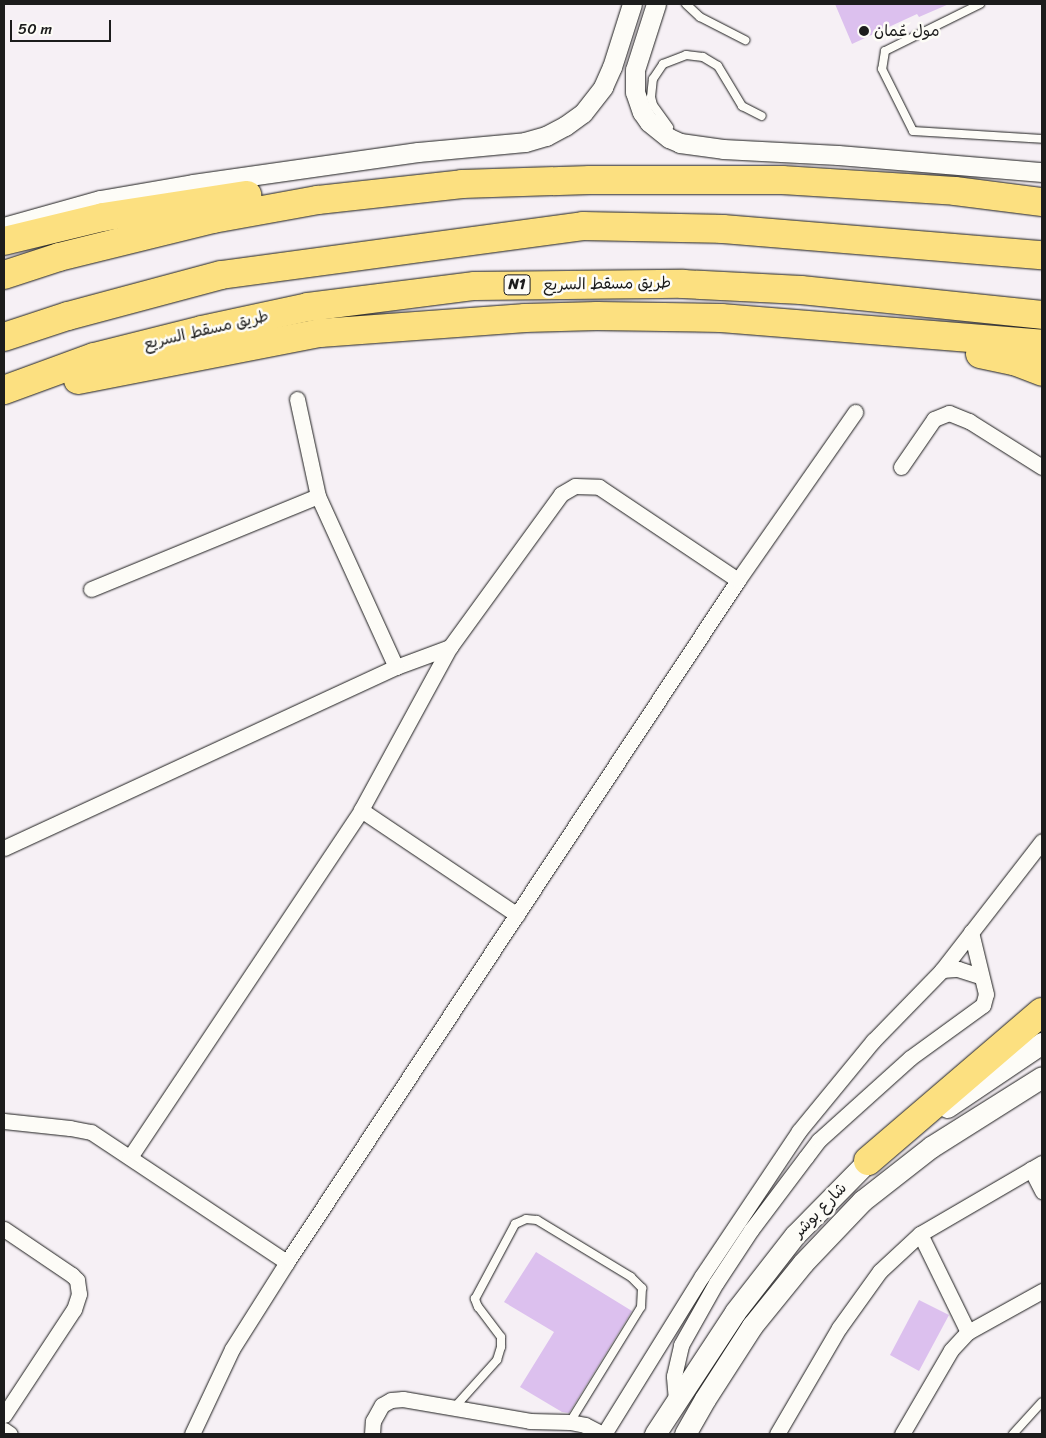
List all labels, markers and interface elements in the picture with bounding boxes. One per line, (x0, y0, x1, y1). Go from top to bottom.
scale bar (12, 10, 114, 42)
text: 50 m (18, 16, 52, 42)
place label: مول عُمان (874, 21, 940, 41)
marker: مول عُمان (858, 25, 870, 37)
road number: N1 (503, 272, 531, 298)
street label: طريق مسقط السريع (543, 273, 671, 295)
street label: طريق مسقط السريع (141, 306, 271, 354)
street label: شارع بوشر (789, 1179, 851, 1241)

